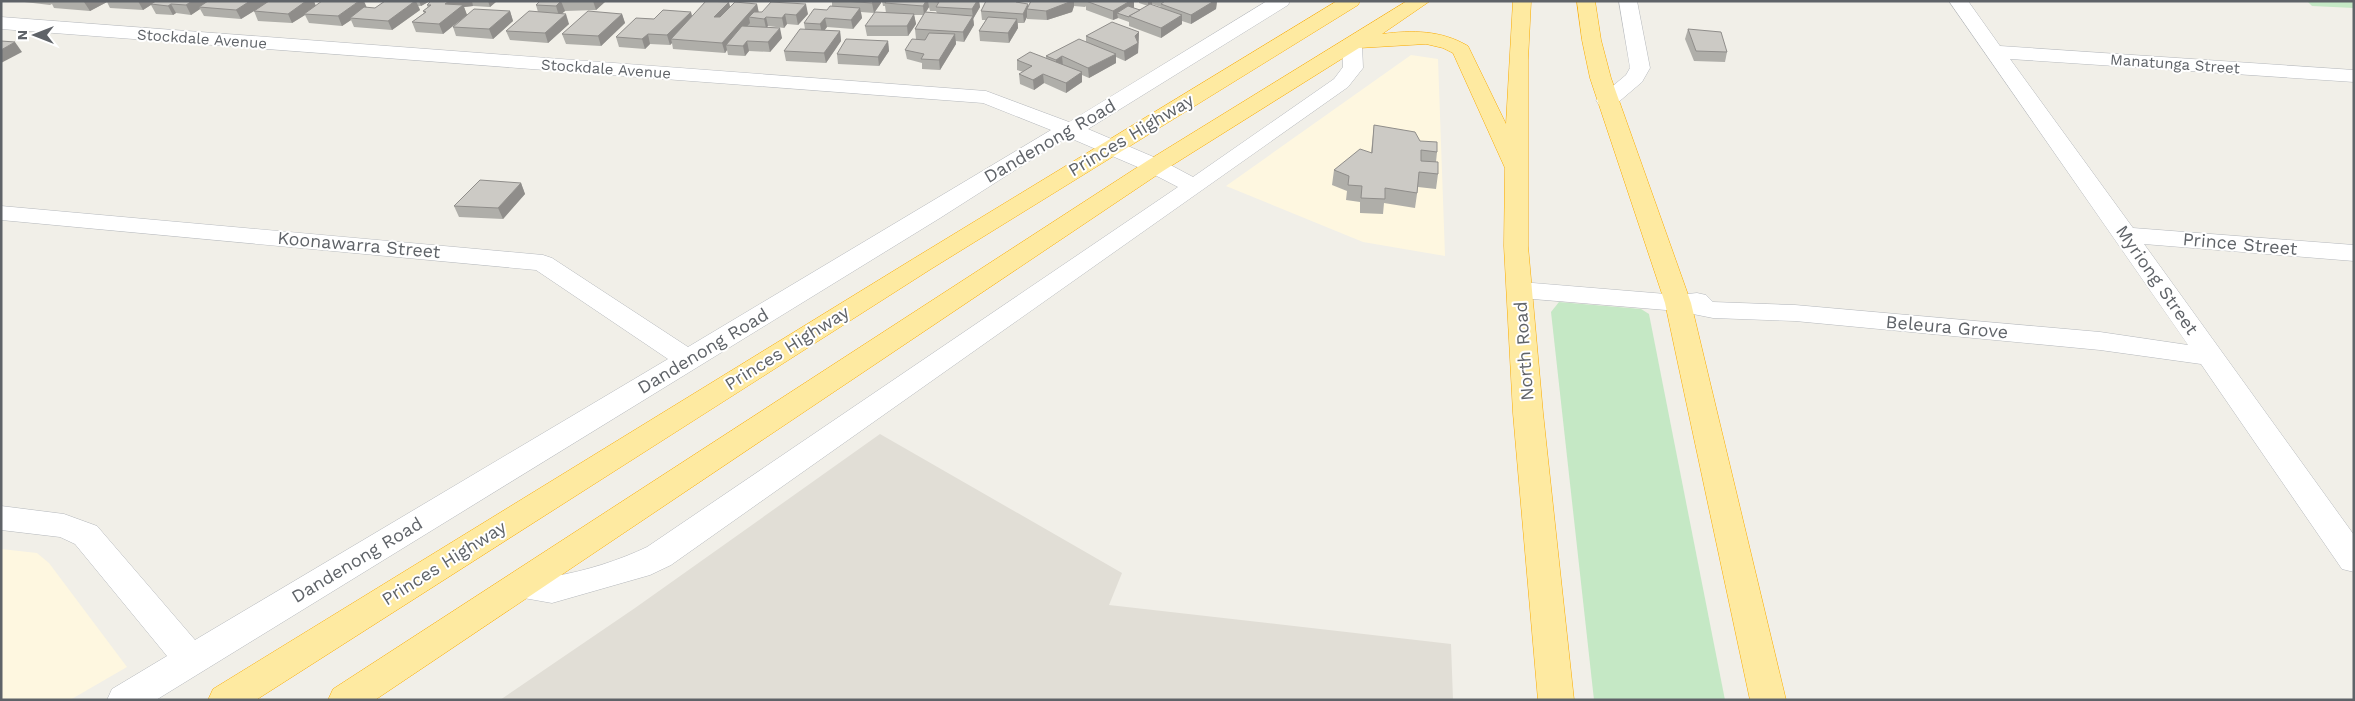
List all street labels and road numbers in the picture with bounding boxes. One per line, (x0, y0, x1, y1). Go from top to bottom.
street label: Stockdale Avenue (136, 25, 268, 53)
street label: Manatunga Street (2110, 50, 2241, 78)
street label: Stockdale Avenue (540, 55, 672, 83)
street label: Princes Highway (1064, 88, 1198, 180)
street label: Dandenong Road (980, 94, 1119, 187)
street label: Myriong Street (2112, 221, 2203, 339)
street label: Koonawarra Street (277, 227, 442, 262)
street label: Prince Street (2182, 228, 2299, 259)
street label: Princes Highway (721, 300, 853, 394)
street label: North Road (1510, 301, 1537, 401)
street label: Dandenong Road (634, 303, 772, 398)
street label: Beleura Grove (1885, 311, 2009, 342)
street label: Dandenong Road (288, 512, 426, 607)
street label: Princes Highway (378, 515, 510, 609)

